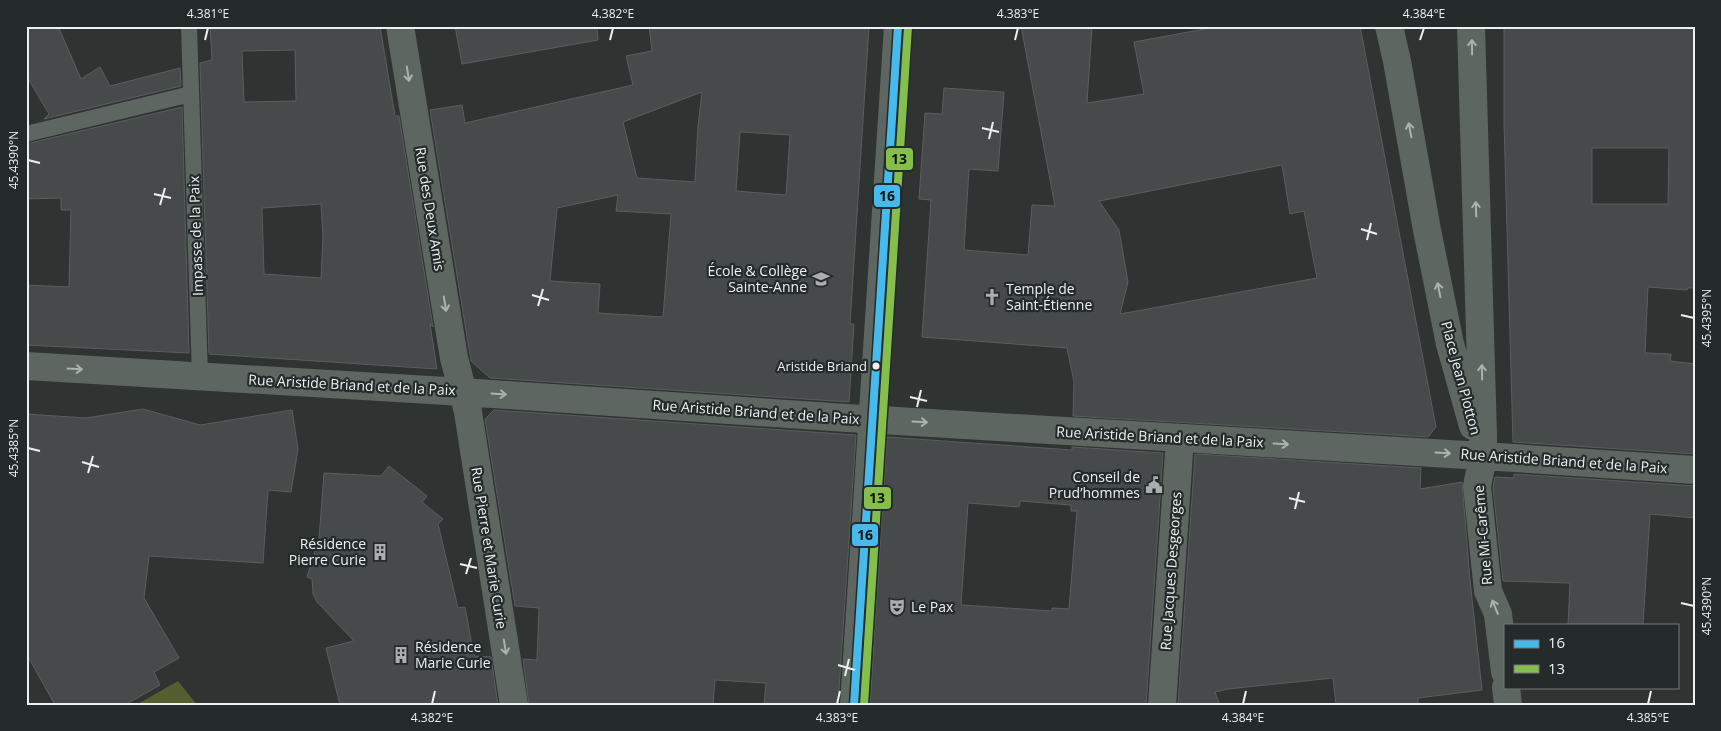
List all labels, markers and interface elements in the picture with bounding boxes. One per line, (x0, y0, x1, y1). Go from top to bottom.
text: 4.381°E (187, 5, 229, 22)
text: 4.382°E (592, 5, 634, 22)
text: 4.383°E (997, 5, 1039, 22)
text: 4.384°E (1403, 5, 1445, 22)
one-way arrow (1467, 39, 1477, 56)
one-way arrow (403, 66, 413, 82)
one-way arrow (1405, 123, 1414, 139)
text: 45.4390°N (5, 131, 22, 189)
street label: Rue des Deux Amis (411, 146, 450, 272)
line badge: 13 (885, 147, 914, 171)
text: 13 (891, 149, 907, 168)
street label: Impasse de la Paix (184, 175, 207, 296)
line badge: 16 (873, 184, 901, 208)
text: 16 (879, 186, 895, 205)
one-way arrow (1471, 202, 1481, 218)
place label: École & Collège Sainte-Anne (708, 261, 807, 296)
school or university icon: École & Collège Sainte-Anne (811, 269, 831, 289)
place label: Temple de Saint-Étienne (1006, 279, 1092, 314)
one-way arrow (1434, 283, 1443, 299)
church icon: Temple de Saint-Étienne (982, 287, 1002, 307)
text: 45.4395°N (1698, 289, 1715, 347)
one-way arrow (440, 295, 450, 311)
street label: Place Jean Plotton (1437, 319, 1486, 437)
place label: Aristide Briand (777, 357, 867, 375)
marker: Aristide Briand (871, 361, 881, 371)
one-way arrow (67, 364, 83, 374)
one-way arrow (1477, 364, 1486, 380)
street label: Rue Aristide Briand et de la Paix (248, 370, 457, 399)
one-way arrow (491, 390, 507, 399)
street label: Rue Aristide Briand et de la Paix (652, 395, 861, 428)
one-way arrow (912, 418, 928, 427)
text: 45.4385°N (5, 419, 22, 477)
street label: Rue Aristide Briand et de la Paix (1056, 422, 1265, 451)
one-way arrow (1273, 440, 1289, 449)
street label: Rue Aristide Briand et de la Paix (1460, 444, 1669, 477)
one-way arrow (1435, 449, 1451, 458)
street label: Rue Pierre et Marie Curie (467, 466, 512, 630)
place label: Conseil de Prud’hommes (1049, 467, 1140, 502)
public building icon: Conseil de Prud’hommes (1144, 475, 1164, 495)
street label: Rue Mi-Carême (1469, 484, 1496, 586)
line badge: 13 (863, 486, 892, 510)
text: 13 (869, 488, 885, 507)
street label: Rue Jacques Desgeorges (1155, 491, 1186, 651)
line badge: 16 (851, 523, 879, 547)
text: 16 (857, 525, 873, 544)
place label: Résidence Pierre Curie (289, 534, 366, 569)
building icon: Résidence Pierre Curie (370, 542, 390, 562)
text: 45.4390°N (1698, 577, 1715, 635)
theatre icon: Le Pax (887, 597, 907, 617)
place label: Le Pax (911, 597, 954, 616)
one-way arrow (1490, 600, 1499, 615)
legend (1504, 624, 1678, 688)
text: 16 (1548, 632, 1565, 652)
place label: Résidence Marie Curie (415, 637, 491, 672)
one-way arrow (500, 639, 510, 655)
building icon: Résidence Marie Curie (391, 645, 411, 665)
text: 13 (1548, 658, 1565, 678)
text: 4.382°E (411, 709, 453, 726)
text: 4.383°E (816, 709, 858, 726)
text: 4.384°E (1222, 709, 1264, 726)
text: 4.385°E (1627, 709, 1669, 726)

